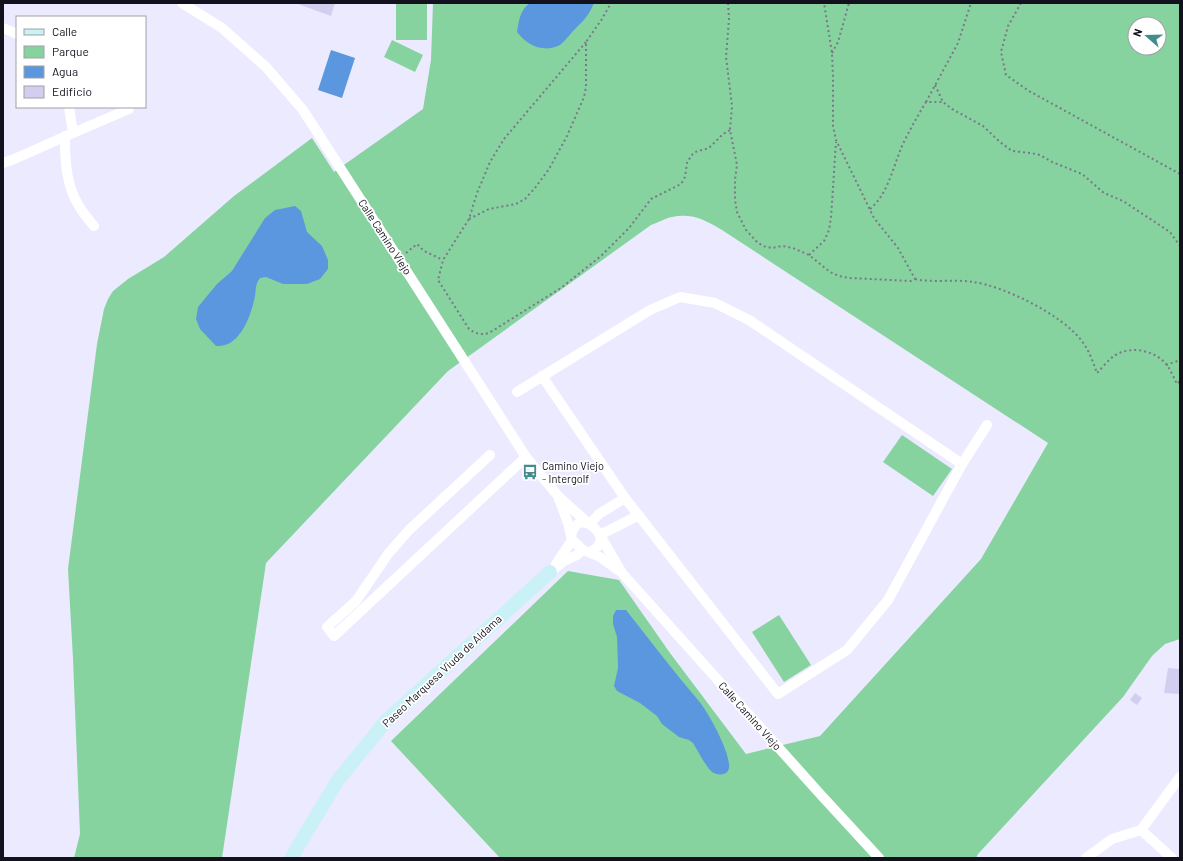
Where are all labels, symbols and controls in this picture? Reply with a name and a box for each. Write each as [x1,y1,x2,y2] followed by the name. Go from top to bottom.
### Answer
[16,16,146,108] legend
[1127,16,1167,56] north arrow
[52,24,77,38] text: Calle
[1130,27,1144,38] text: N
[52,44,89,58] text: Parque
[52,64,78,78] text: Agua
[52,84,92,98] text: Edificio
[356,197,415,277] street label: Calle Camino Viejo
[542,459,604,485] place label: Camino Viejo - Intergolf
[521,463,539,481] bus stop icon: Camino Viejo - Intergolf
[379,612,504,729] street label: Paseo Marquesa Viuda de Aldama
[716,679,784,752] street label: Calle Camino Viejo

